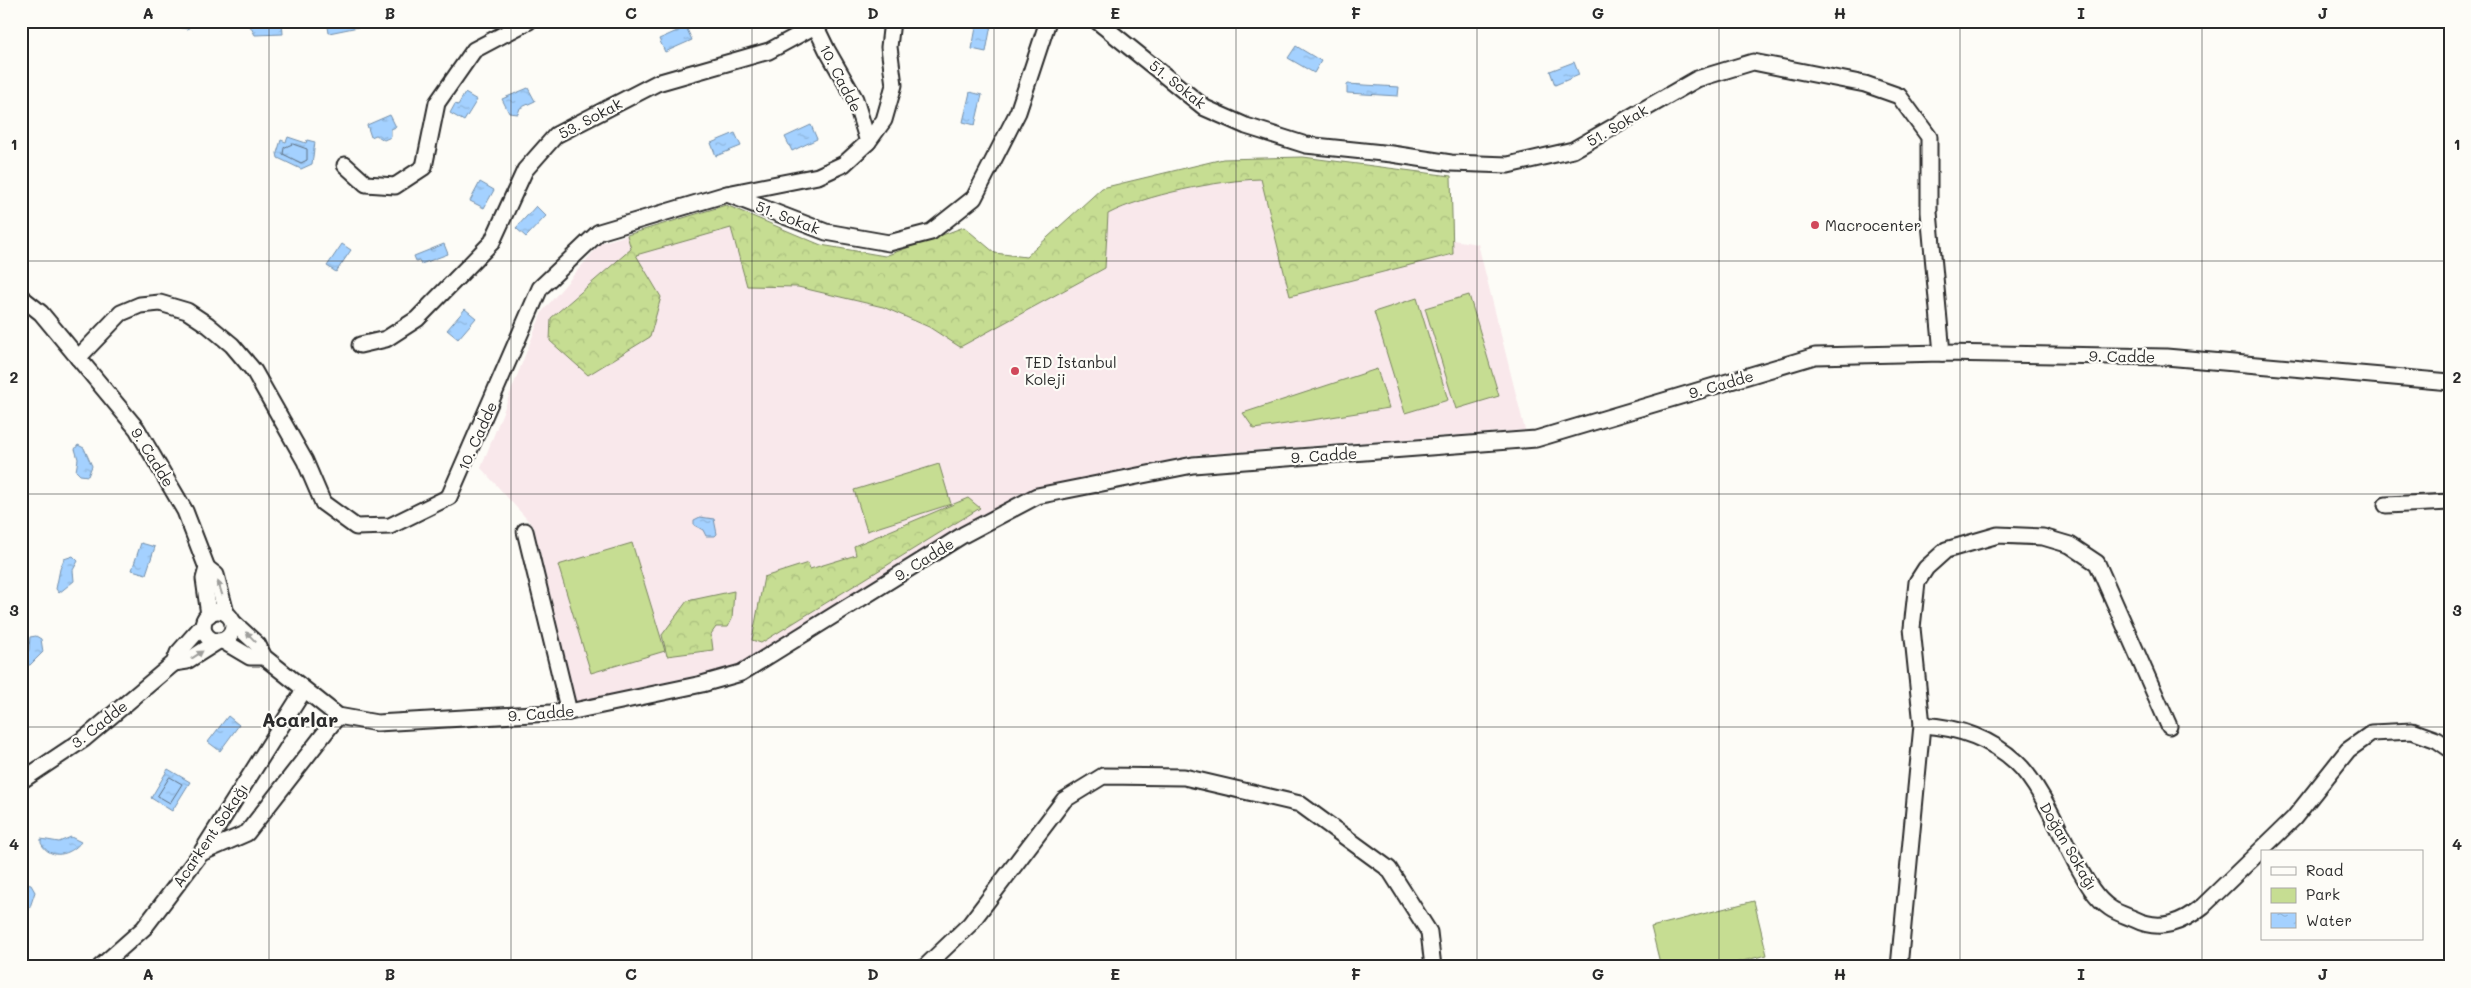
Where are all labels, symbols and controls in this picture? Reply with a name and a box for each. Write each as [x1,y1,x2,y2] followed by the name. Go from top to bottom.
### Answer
[142,2,154,23] text: A
[385,2,395,23] text: B
[625,2,637,23] text: C
[867,2,879,23] text: D
[1110,2,1120,23] text: E
[1351,2,1361,23] text: F
[1592,2,1604,23] text: G
[1834,2,1846,23] text: H
[2077,2,2085,23] text: I
[2318,2,2328,23] text: J
[815,41,867,115] street label: 10. Cadde
[1146,55,1210,113] street label: 51. Sokak
[555,93,625,143] street label: 53. Sokak
[1583,99,1651,150] street label: 51. Sokak
[10,133,18,154] text: 1
[2453,133,2461,154] text: 1
[753,196,823,238] street label: 51. Sokak
[1825,215,1921,235] place label: Macrocenter
[1809,219,1821,231] marker: Macrocenter
[2089,345,2155,367] street label: 9. Cadde
[1025,352,1117,389] place label: TED İstanbul Koleji
[1009,365,1021,377] marker: TED İstanbul Koleji
[1686,365,1756,403] street label: 9. Cadde
[10,366,19,387] text: 2
[2453,366,2462,387] text: 2
[453,398,501,474] street label: 10. Cadde
[127,424,179,490] street label: 9. Cadde
[1290,443,1358,467] street label: 9. Cadde
[891,533,957,585] street label: 9. Cadde
[216,580,224,595] one-way arrow
[9,599,19,620] text: 3
[2452,599,2462,620] text: 3
[245,632,257,644] one-way arrow
[190,650,203,660] one-way arrow
[67,696,131,752] street label: 3. Cadde
[507,700,575,726] street label: 9. Cadde
[262,706,338,732] district label: Acarlar
[168,779,252,891] street label: Acarkent Sokağı
[2036,798,2102,894] street label: Doğan Sokağı
[9,833,19,854] text: 4
[2452,833,2462,854] text: 4
[2261,850,2424,940] legend
[2306,860,2343,880] text: Road
[2306,884,2340,904] text: Park
[2306,910,2352,930] text: Water
[142,963,154,984] text: A
[385,963,395,984] text: B
[625,963,637,984] text: C
[867,963,879,984] text: D
[1110,963,1120,984] text: E
[1351,963,1361,984] text: F
[1592,963,1604,984] text: G
[1834,963,1846,984] text: H
[2077,963,2085,984] text: I
[2318,963,2328,984] text: J

